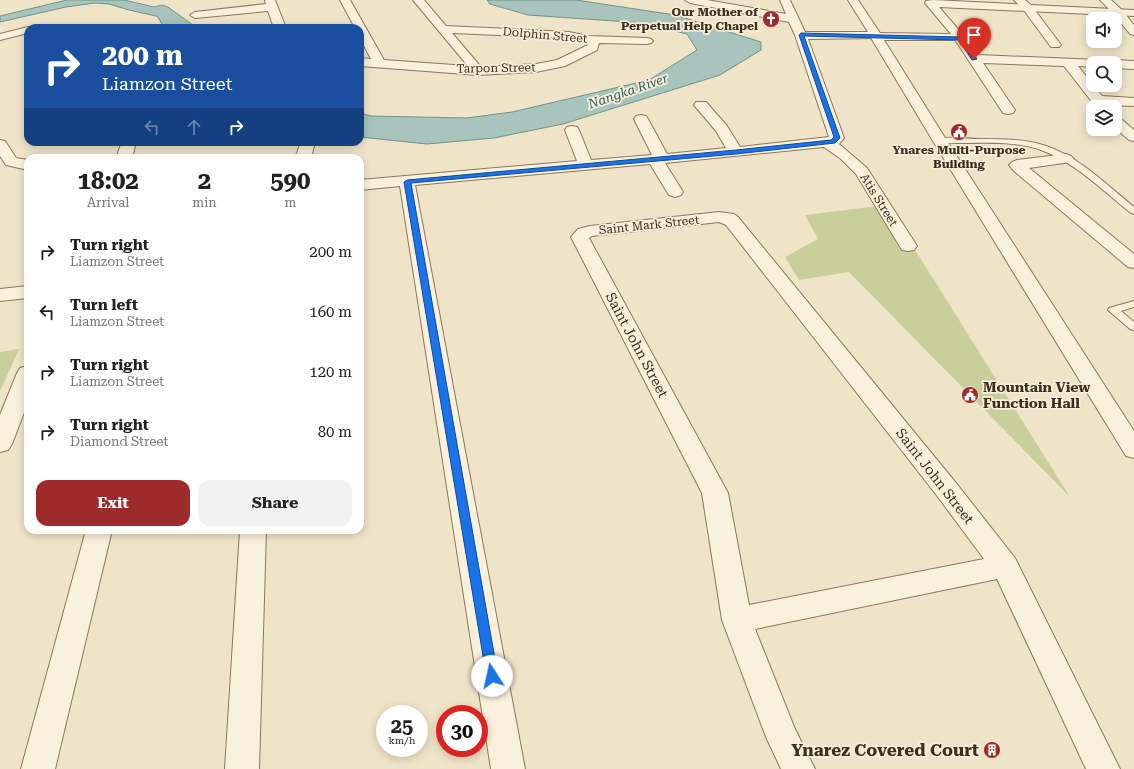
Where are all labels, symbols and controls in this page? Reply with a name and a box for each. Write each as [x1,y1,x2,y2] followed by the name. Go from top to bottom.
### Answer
[621,5,759,33] place label: Our Mother of Perpetual Help Chapel
[761,9,781,29] church icon: Our Mother of Perpetual Help Chapel
[1086,12,1122,136] map controls
[1086,12,1122,48] button: sound
[957,18,991,59] pin
[502,24,588,46] street label: Dolphin Street
[963,24,985,46] icon: arrive
[102,39,183,72] text: 200 m
[36,40,88,92] icon: right
[1086,56,1122,92] button: search
[456,60,536,76] street label: Tarpon Street
[585,70,670,112] water label: Nangka River
[102,73,232,94] text: Liamzon Street
[1086,100,1122,136] button: layers
[141,116,163,138] icon: left
[183,116,205,138] icon: ahead
[225,116,247,138] icon: right
[949,122,969,142] public building icon: Ynares Multi-Purpose Building
[892,143,1026,171] place label: Ynares Multi-Purpose Building
[78,167,139,195] text: 18:02
[198,167,211,195] text: 2
[270,167,311,195] text: 590
[857,171,901,229] street label: Atis Street
[87,195,129,210] text: Arrival
[192,195,217,210] text: min
[284,195,296,210] text: m
[598,213,700,237] street label: Saint Mark Street
[70,236,149,254] text: Turn right
[36,241,58,263] icon: right
[309,243,352,261] text: 200 m
[70,254,164,269] text: Liamzon Street
[603,290,671,400] street label: Saint John Street
[70,296,138,314] text: Turn left
[36,301,58,323] icon: left
[309,303,352,321] text: 160 m
[70,314,164,329] text: Liamzon Street
[70,356,149,374] text: Turn right
[36,361,58,383] icon: right
[309,363,352,381] text: 120 m
[70,374,164,389] text: Liamzon Street
[983,379,1090,411] place label: Mountain View Function Hall
[960,385,980,405] public building icon: Mountain View Function Hall
[70,416,149,434] text: Turn right
[36,421,58,443] icon: right
[318,423,352,441] text: 80 m
[893,425,977,527] street label: Saint John Street
[70,434,168,449] text: Diamond Street
[36,480,190,526] button: Exit
[198,480,352,526] button: Share
[471,655,513,697] position arrow
[436,705,488,757] speed limit sign: 30
[391,714,413,738] text: 25
[389,735,415,746] text: km/h
[791,740,979,760] place label: Ynarez Covered Court
[982,740,1002,760] building icon: Ynarez Covered Court

